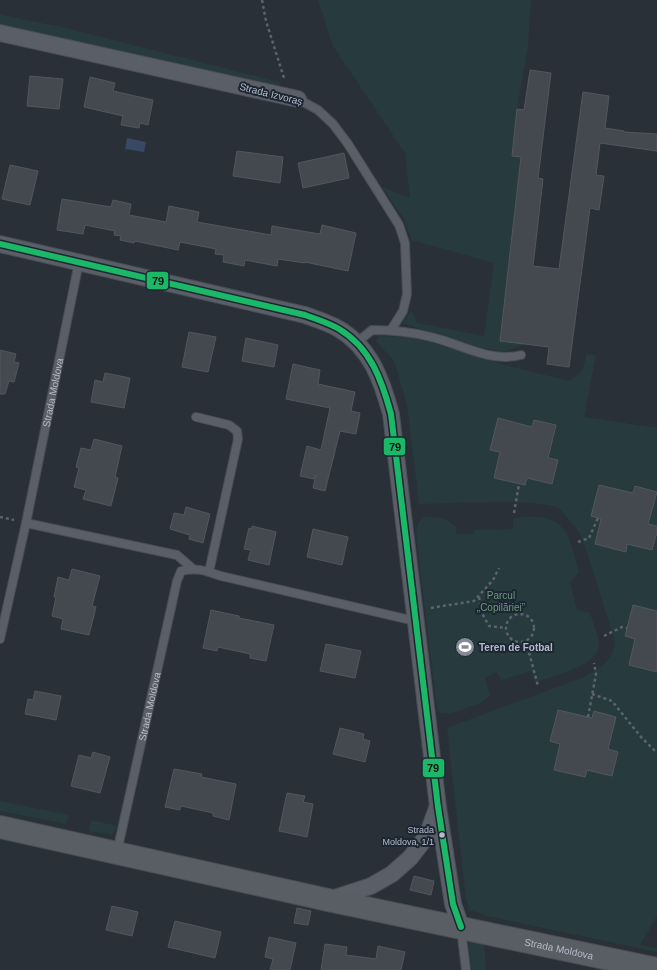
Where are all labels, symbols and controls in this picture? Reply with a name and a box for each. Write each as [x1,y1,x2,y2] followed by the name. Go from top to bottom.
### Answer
[238,81,304,107] street label: Strada Izvoraș
[146,271,169,290] line badge: 79
[152,275,164,287] text: 79
[40,357,65,428] street label: Strada Moldova
[383,437,406,456] line badge: 79
[389,441,401,453] text: 79
[477,590,525,613] park label: Parcul „Copilăriei”
[454,636,476,658] sports icon: Teren de Fotbal
[479,642,553,653] place label: Teren de Fotbal
[136,671,162,742] street label: Strada Moldova
[422,758,445,778] line badge: 79
[427,762,439,774] text: 79
[382,825,434,847] place label: Strada Moldova, 1/1
[437,830,447,840] marker: Strada Moldova, 1/1
[524,936,595,961] street label: Strada Moldova

